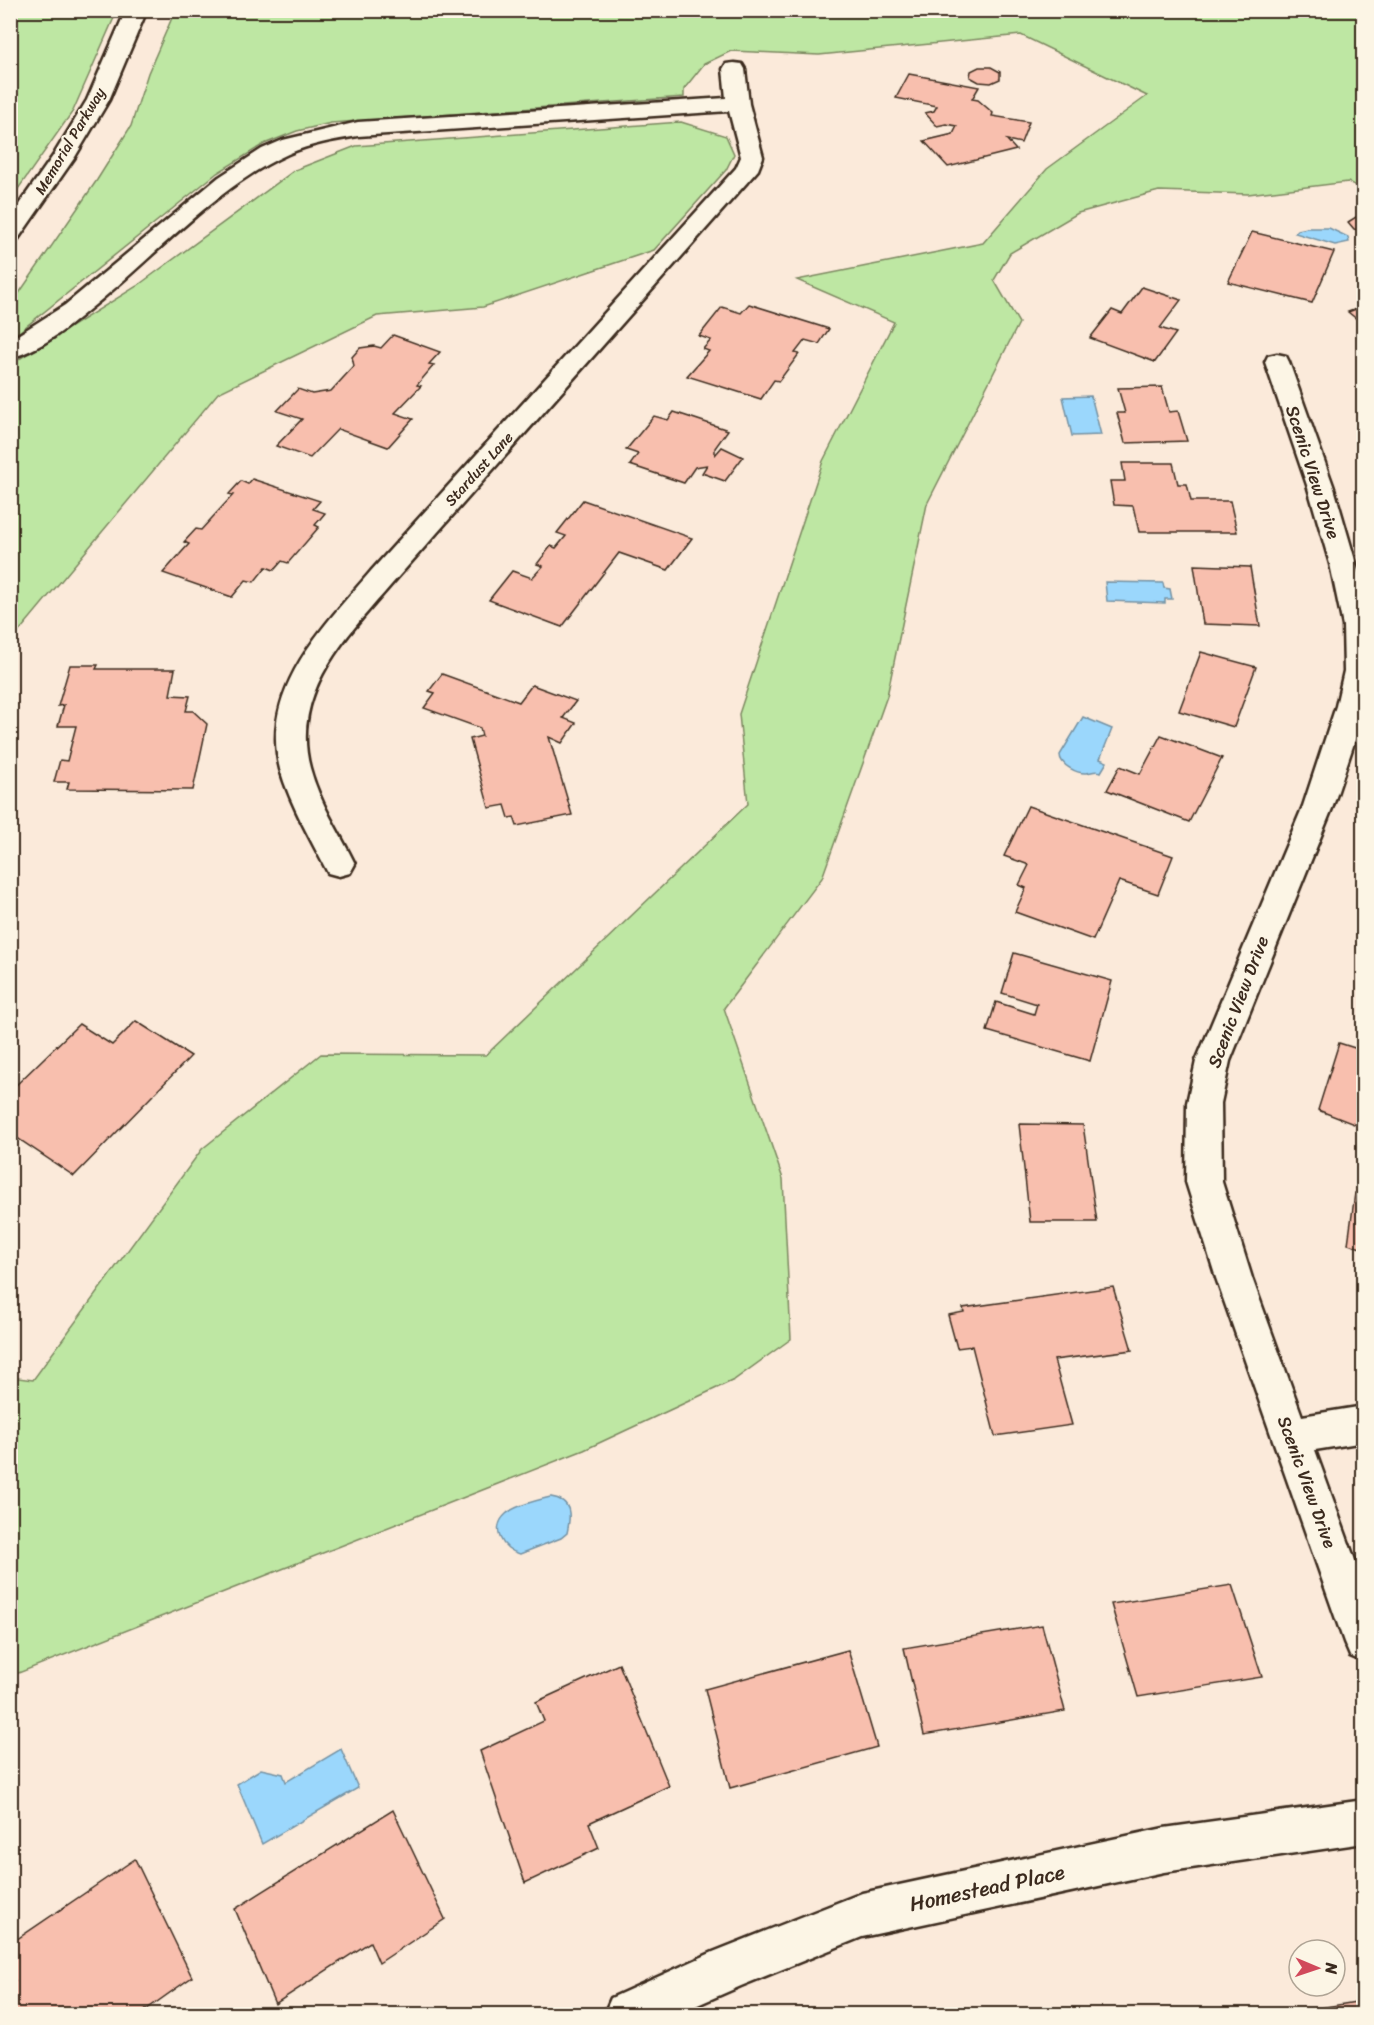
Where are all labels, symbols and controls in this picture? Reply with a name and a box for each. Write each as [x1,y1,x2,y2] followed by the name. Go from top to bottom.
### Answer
[28,82,113,200] street label: Memorial Parkway
[1276,401,1350,543] street label: Scenic View Drive
[438,425,520,512] street label: Stardust Lane
[1198,931,1278,1073] street label: Scenic View Drive
[1268,1411,1346,1553] street label: Scenic View Drive
[906,1853,1068,1923] street label: Homestead Place
[1287,1938,1347,1998] north arrow
[1317,1961,1346,1975] text: N

